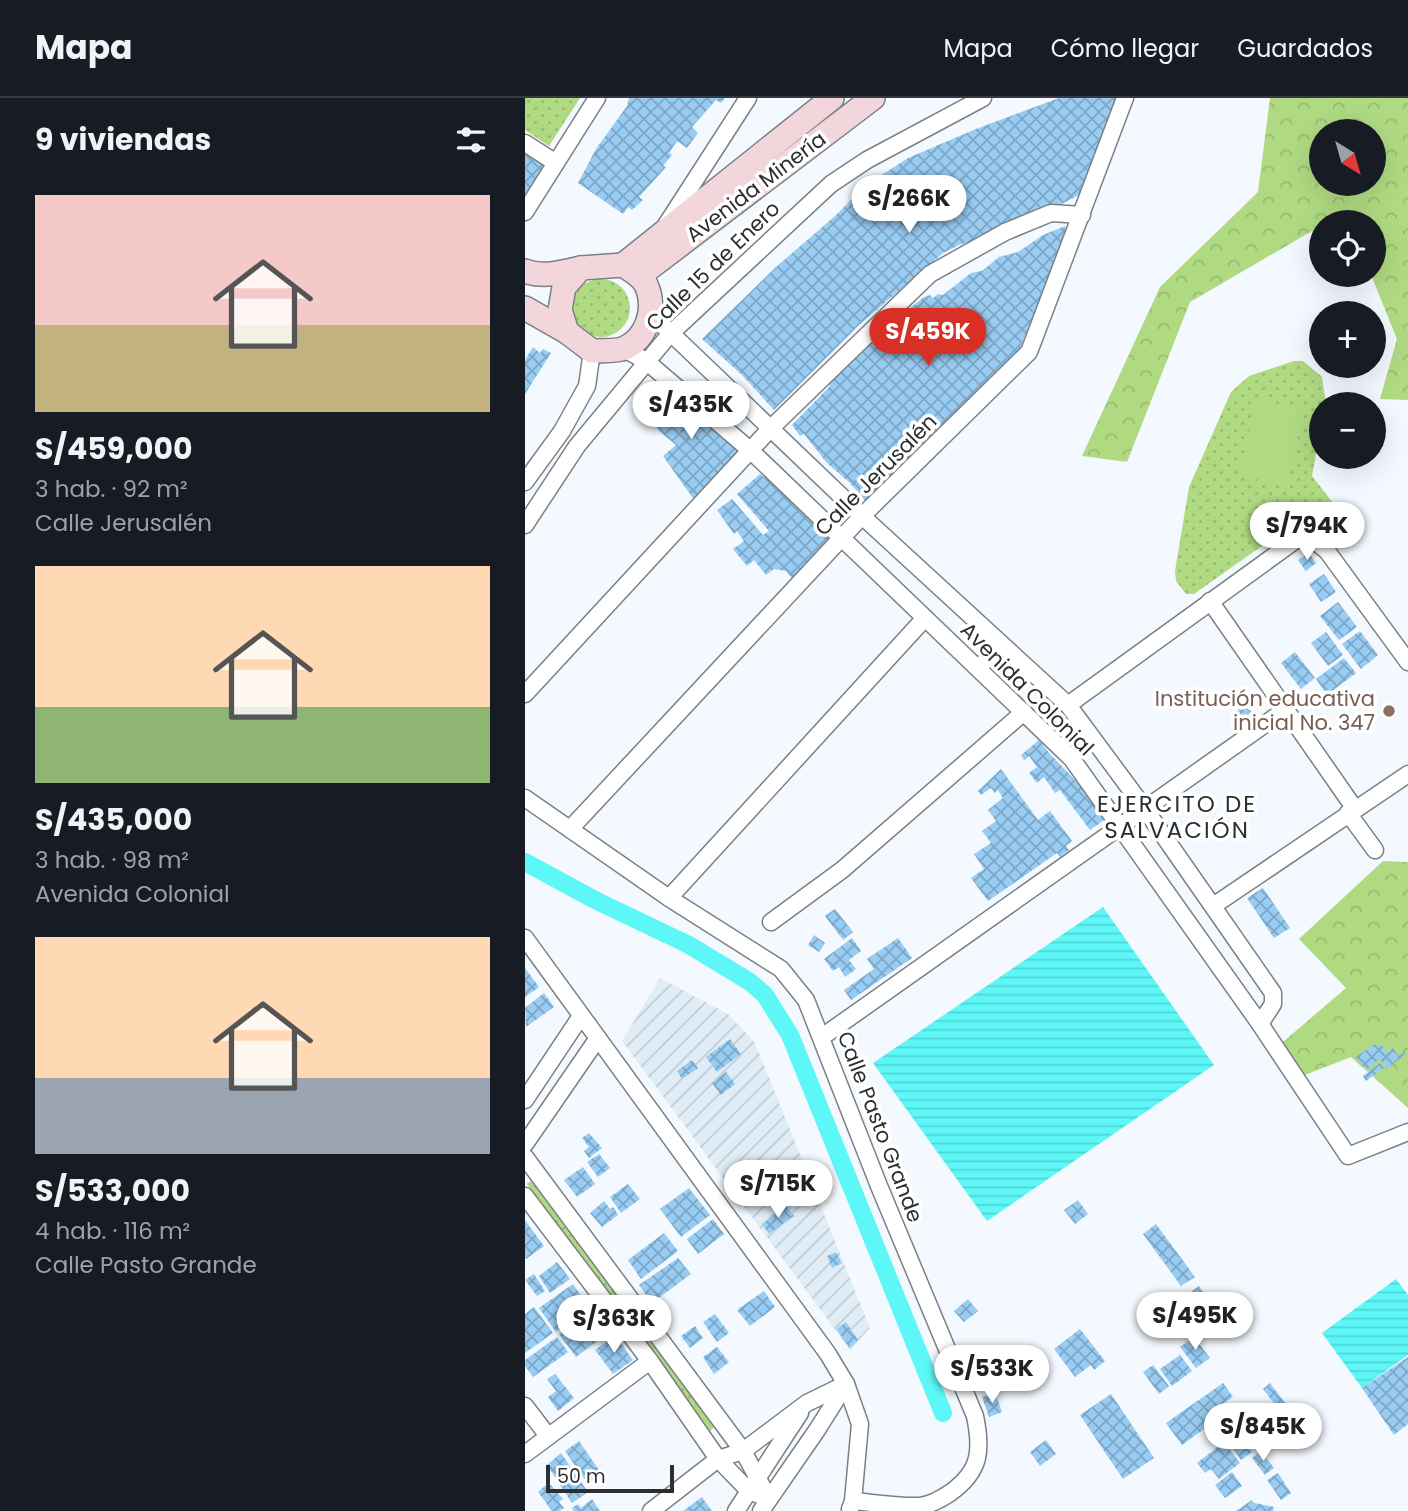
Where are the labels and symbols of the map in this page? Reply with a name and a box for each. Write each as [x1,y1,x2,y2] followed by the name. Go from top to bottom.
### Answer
[1309,119,1386,196] north arrow
[680,124,832,249] street label: Avenida Minería
[852,176,966,235] pin: S/266K
[639,194,786,337] street label: Calle 15 de Enero
[871,308,985,368] pin: S/459K
[634,382,748,441] pin: S/435K
[808,407,943,542] street label: Calle Jerusalén
[1250,503,1364,562] pin: S/794K
[954,616,1100,762] street label: Avenida Colonial
[1155,684,1375,737] place label: Institución educativa inicial No. 347
[1381,703,1397,719] marker: Institución educativa inicial No. 347
[1097,788,1257,846] district label: EJERCITO DE SALVACIÓN
[831,1027,930,1226] street label: Calle Pasto Grande
[721,1160,835,1220] pin: S/715K
[1138,1292,1252,1352] pin: S/495K
[557,1296,671,1355] pin: S/363K
[935,1346,1049,1405] pin: S/533K
[1206,1404,1320,1463] pin: S/845K
[546,1462,674,1494] scale bar

